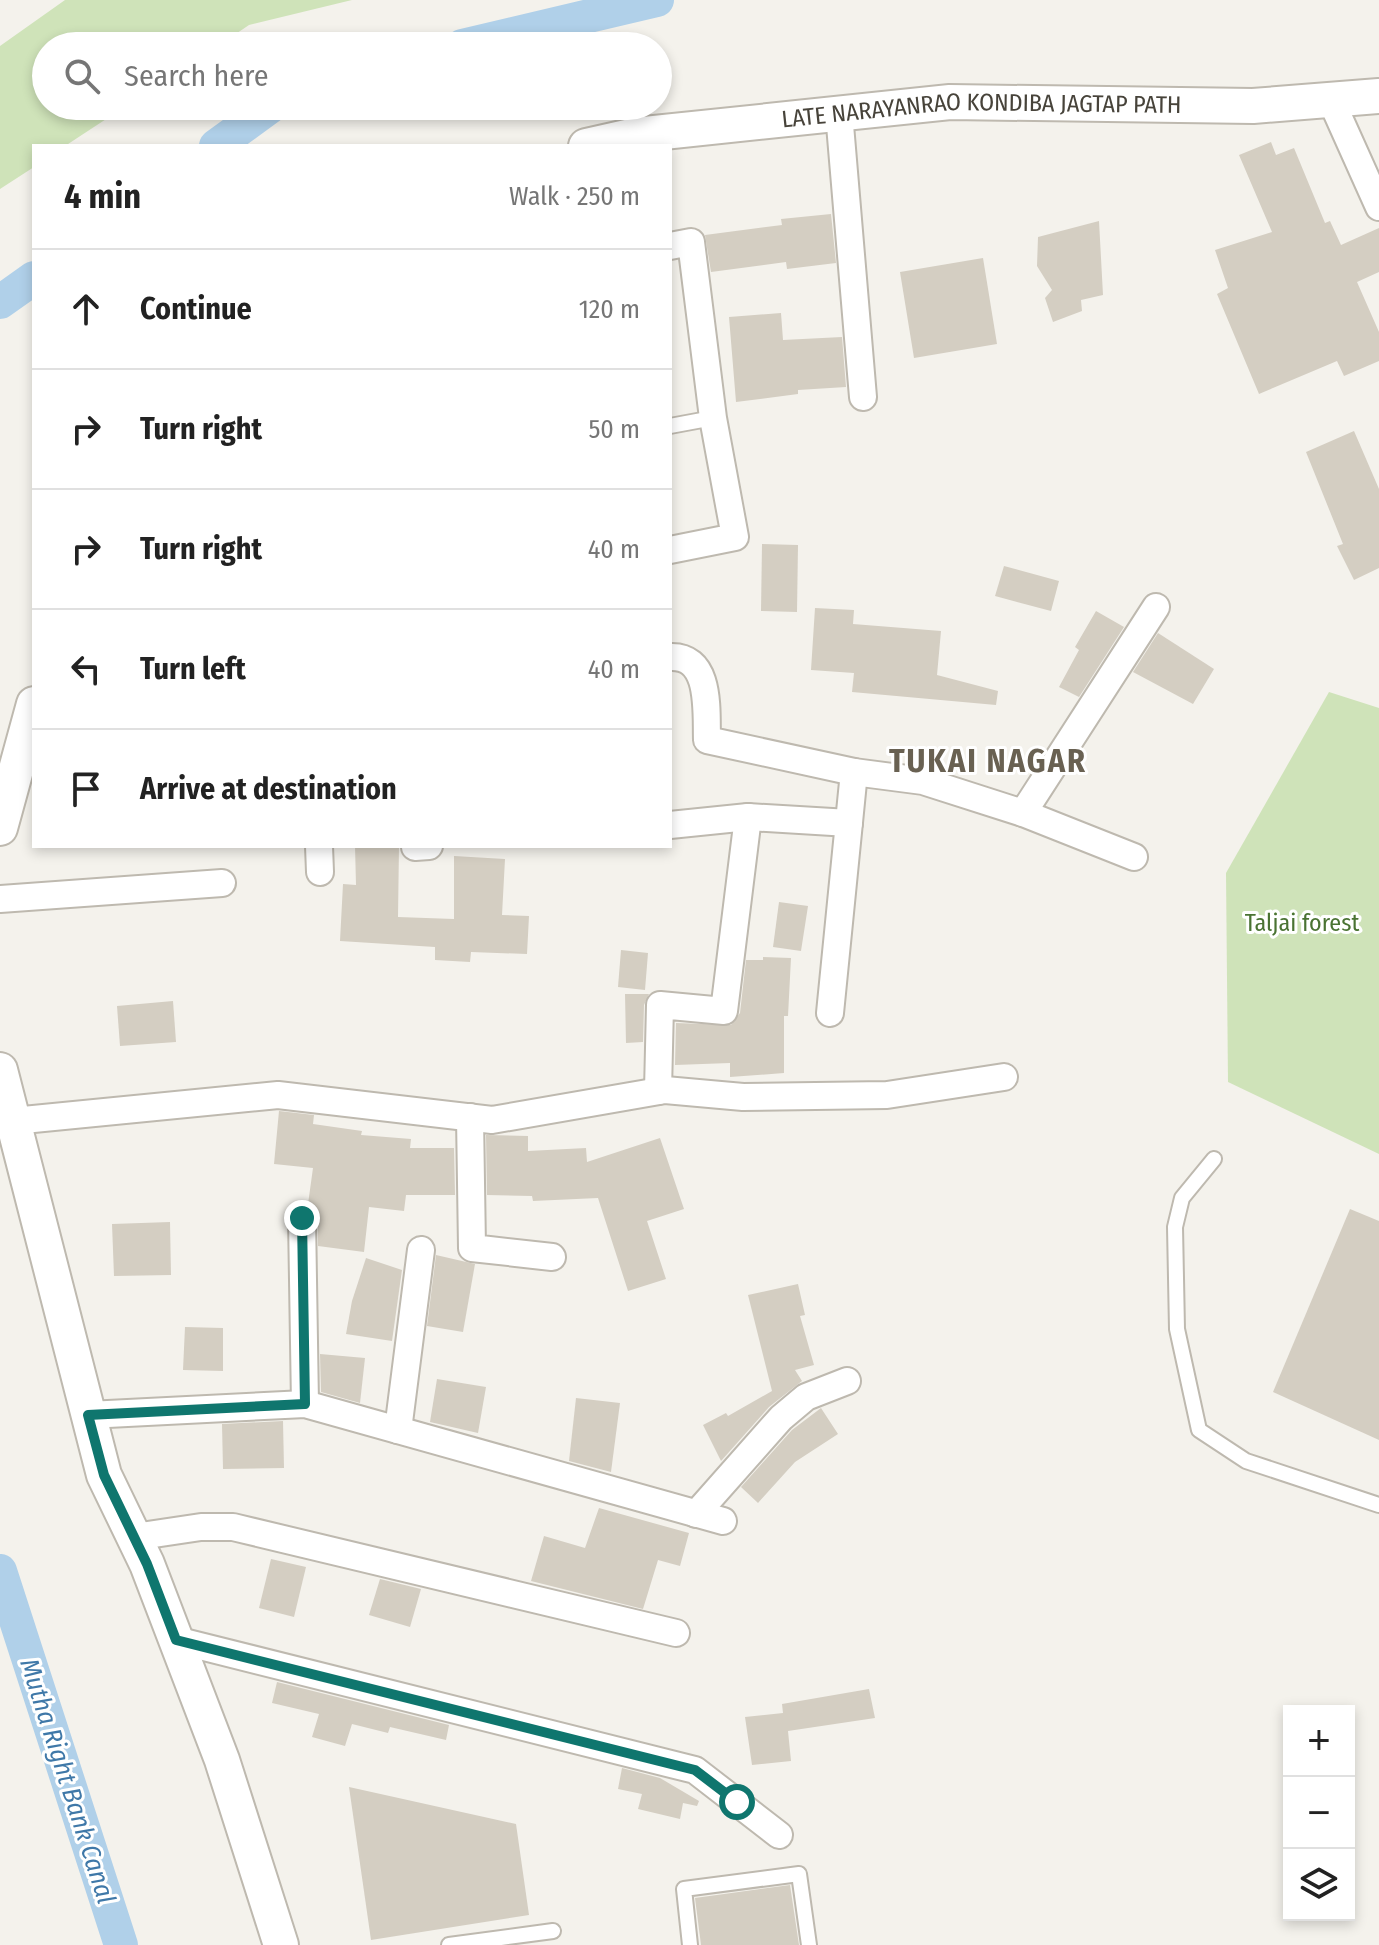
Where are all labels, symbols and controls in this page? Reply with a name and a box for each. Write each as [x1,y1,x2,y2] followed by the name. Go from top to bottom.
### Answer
[32,32,672,120] search box
[60,54,104,98] icon: search
[124,58,269,94] text: Search here
[780,88,1182,134] street label: LATE NARAYANRAO KONDIBA JAGTAP PATH
[64,176,141,217] text: 4 min
[509,181,640,212] text: Walk · 250 m
[64,287,108,331] icon: ahead
[140,291,252,327] text: Continue
[579,294,640,325] text: 120 m
[64,407,108,451] icon: right
[140,411,262,447] text: Turn right
[588,414,640,445] text: 50 m
[64,527,108,571] icon: right
[140,531,262,567] text: Turn right
[588,534,640,565] text: 40 m
[64,647,108,691] icon: left
[140,651,246,687] text: Turn left
[588,654,640,685] text: 40 m
[889,742,1087,780] district label: TUKAI NAGAR
[64,767,108,811] icon: arrive
[140,771,397,807] text: Arrive at destination
[1245,909,1359,937] park label: Taljai forest
[284,1200,320,1236] route end
[13,1655,122,1908] water label: Mutha Right Bank Canal
[1283,1705,1355,1921] map controls
[1283,1705,1355,1777] button: +
[1283,1777,1355,1849] button: −
[719,1784,755,1820] route start
[1283,1849,1355,1921] button: layers

